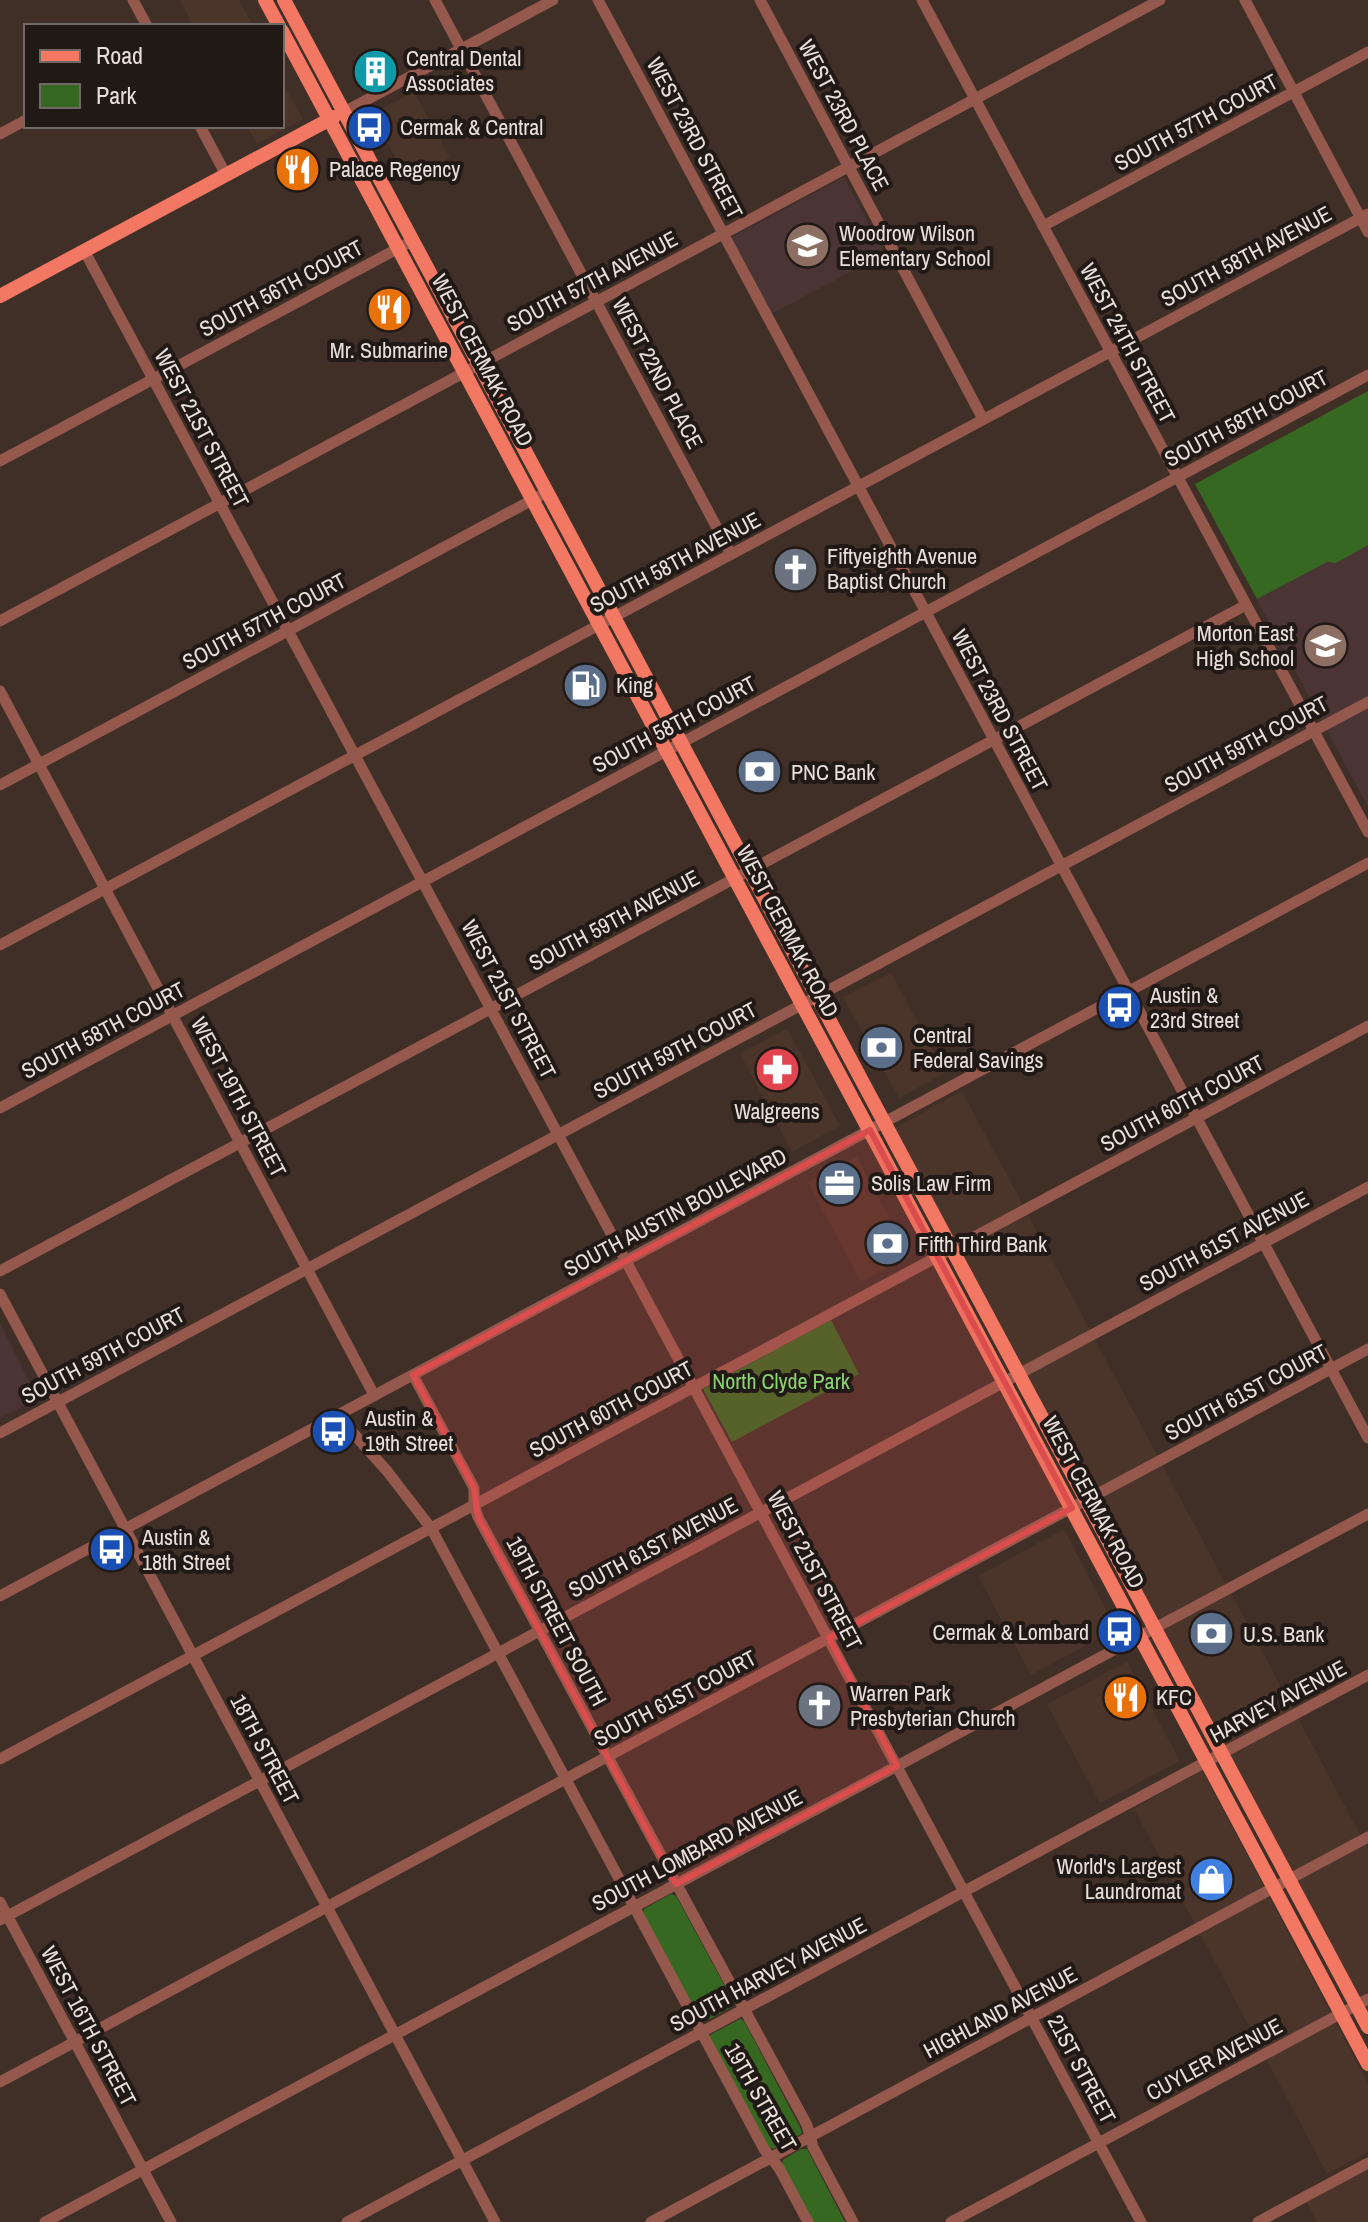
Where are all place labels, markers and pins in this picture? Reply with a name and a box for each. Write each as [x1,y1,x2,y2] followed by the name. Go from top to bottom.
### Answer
[405,43,521,98] place label: Central Dental Associates
[351,47,399,95] building icon: Central Dental Associates
[345,103,393,151] bus stop icon: Cermak & Central
[400,112,543,142] place label: Cermak & Central
[274,145,322,193] restaurant icon: Palace Regency
[329,154,460,184] place label: Palace Regency
[839,218,990,273] place label: Woodrow Wilson Elementary School
[784,222,832,270] school or university icon: Woodrow Wilson Elementary School
[365,285,413,333] restaurant icon: Mr. Submarine
[330,335,448,365] place label: Mr. Submarine
[827,541,977,596] place label: Fiftyeighth Avenue Baptist Church
[772,545,820,593] church icon: Fiftyeighth Avenue Baptist Church
[1196,618,1294,673] place label: Morton East High School
[1301,622,1349,670] school or university icon: Morton East High School
[561,661,609,709] fuel station icon: King
[616,670,653,700] place label: King
[736,748,784,796] bank icon: PNC Bank
[791,757,876,787] place label: PNC Bank
[1149,980,1239,1035] place label: Austin & 23rd Street
[1095,984,1143,1032] bus stop icon: Austin & 23rd Street
[913,1020,1043,1075] place label: Central Federal Savings
[858,1024,906,1072] bank icon: Central Federal Savings
[753,1046,801,1094] pharmacy icon: Walgreens
[734,1096,820,1126] place label: Walgreens
[816,1159,864,1207] office icon: Solis Law Firm
[871,1168,991,1198] place label: Solis Law Firm
[863,1220,911,1268] bank icon: Fifth Third Bank
[918,1229,1048,1259] place label: Fifth Third Bank
[364,1403,453,1458] place label: Austin & 19th Street
[310,1407,358,1455] bus stop icon: Austin & 19th Street
[141,1522,230,1577] place label: Austin & 18th Street
[87,1526,135,1574] bus stop icon: Austin & 18th Street
[1096,1608,1144,1656] bus stop icon: Cermak & Lombard
[1188,1610,1236,1658] bank icon: U.S. Bank
[933,1617,1089,1647] place label: Cermak & Lombard
[1243,1619,1325,1649] place label: U.S. Bank
[1101,1673,1149,1721] restaurant icon: KFC
[850,1678,1015,1733] place label: Warren Park Presbyterian Church
[795,1682,843,1730] church icon: Warren Park Presbyterian Church
[1156,1682,1192,1712] place label: KFC
[1057,1851,1181,1906] place label: World's Largest Laundromat
[1188,1855,1236,1903] shop icon: World's Largest Laundromat

